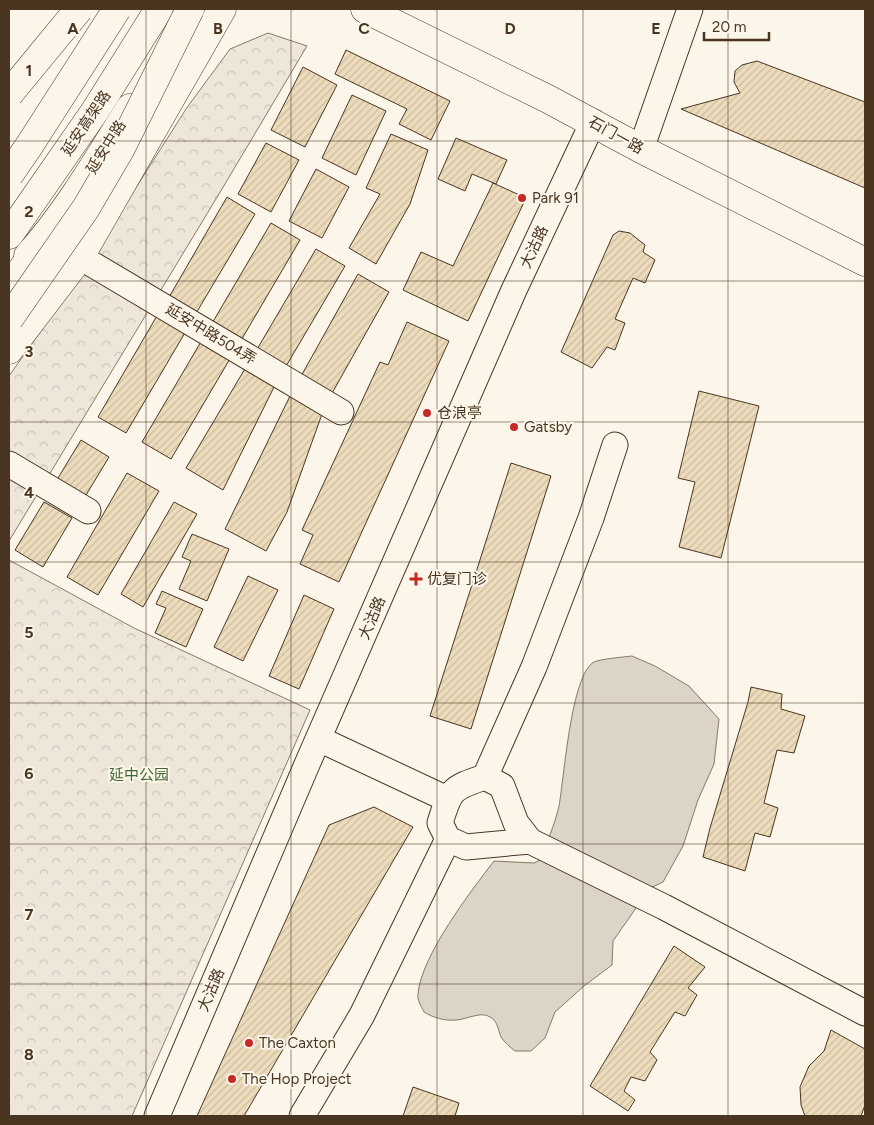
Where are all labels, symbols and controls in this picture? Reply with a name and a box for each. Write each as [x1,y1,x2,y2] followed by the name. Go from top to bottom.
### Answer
[704,10,769,42] scale bar
[712,18,746,36] text: 20 m
[67,19,79,38] text: A
[213,19,223,38] text: B
[358,19,370,38] text: C
[504,19,516,38] text: D
[651,19,661,38] text: E
[26,61,32,80] text: 1
[58,87,114,159] street label: 延安高架路
[585,113,647,157] street label: 石门一路
[82,117,130,177] street label: 延安中路
[532,189,579,207] place label: Park 91
[516,192,528,204] marker: Park 91
[24,202,34,221] text: 2
[516,223,552,271] street label: 大沽路
[162,300,260,368] street label: 延安中路504弄
[25,342,34,361] text: 3
[437,404,482,422] place label: 仓浪亭
[421,407,433,419] marker: 仓浪亭
[524,418,572,436] place label: Gatsby
[508,421,520,433] marker: Gatsby
[24,483,34,502] text: 4
[427,570,487,588] place label: 优复门诊
[409,572,423,586] marker: 优复门诊
[355,594,389,642] street label: 大沽路
[24,623,34,642] text: 5
[24,764,34,783] text: 6
[109,766,169,784] park label: 延中公园
[25,905,34,924] text: 7
[194,966,228,1014] street label: 大沽路
[259,1034,336,1052] place label: The Caxton
[243,1037,255,1049] marker: The Caxton
[24,1045,34,1064] text: 8
[242,1070,352,1088] place label: The Hop Project
[226,1073,238,1085] marker: The Hop Project

